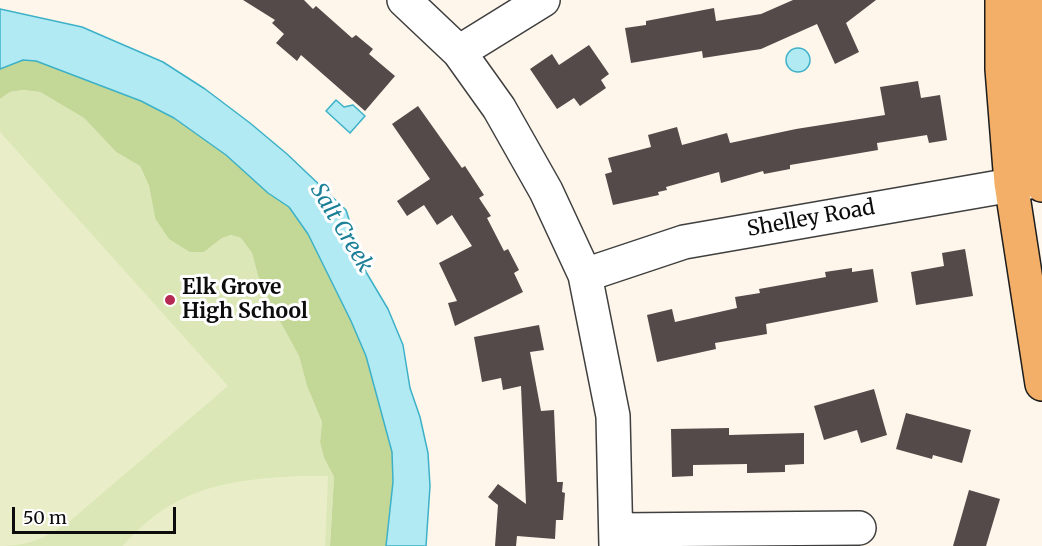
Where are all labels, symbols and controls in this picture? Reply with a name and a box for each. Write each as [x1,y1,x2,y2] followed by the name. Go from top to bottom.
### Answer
[304,179,378,277] water label: Salt Creek
[745,195,877,243] street label: Shelley Road
[182,275,308,325] place label: Elk Grove High School
[163,293,177,307] marker: Elk Grove High School
[15,495,178,533] scale bar
[23,506,67,529] text: 50 m

